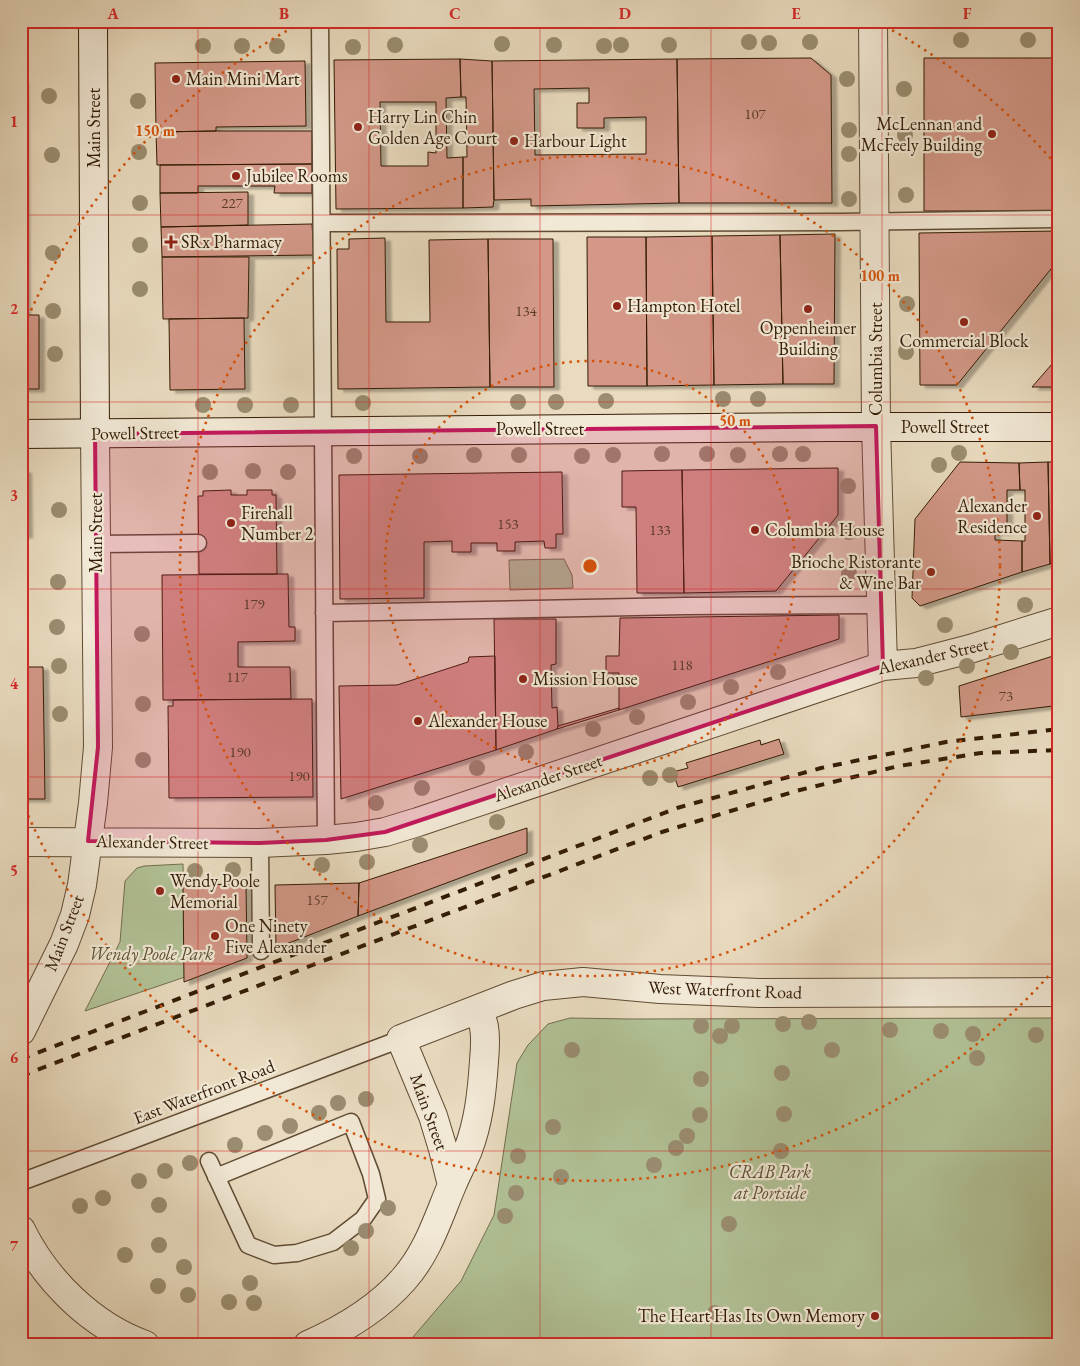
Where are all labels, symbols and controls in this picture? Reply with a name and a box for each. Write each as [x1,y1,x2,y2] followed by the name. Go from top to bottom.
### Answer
[106,3,119,24] text: A
[279,3,289,24] text: B
[449,3,461,24] text: C
[619,3,631,24] text: D
[791,3,801,24] text: E
[963,3,972,24] text: F
[186,67,300,90] place label: Main Mini Mart
[170,73,182,85] marker: Main Mini Mart
[82,88,105,168] street label: Main Street
[744,104,767,123] house number: 107
[368,105,497,149] place label: Harry Lin Chin Golden Age Court
[10,111,18,132] text: 1
[861,112,983,156] place label: McLennan and McFeely Building
[135,121,175,140] text: 150 m
[352,121,364,133] marker: Harry Lin Chin Golden Age Court
[986,128,998,140] marker: McLennan and McFeely Building
[524,129,627,152] place label: Harbour Light
[508,135,520,147] marker: Harbour Light
[244,164,348,187] place label: Jubilee Rooms
[230,170,242,182] marker: Jubilee Rooms
[221,193,244,212] house number: 227
[181,230,282,253] place label: SRx Pharmacy
[165,236,177,248] marker: SRx Pharmacy
[860,266,900,285] text: 100 m
[627,294,740,317] place label: Hampton Hotel
[10,298,19,319] text: 2
[611,300,623,312] marker: Hampton Hotel
[515,301,538,320] house number: 134
[864,302,887,416] street label: Columbia Street
[802,303,814,315] marker: Oppenheimer Building
[760,316,856,360] place label: Oppenheimer Building
[958,316,970,328] marker: Commercial Block
[899,329,1029,352] place label: Commercial Block
[719,411,751,430] text: 50 m
[901,415,990,438] street label: Powell Street
[496,417,585,440] street label: Powell Street
[91,420,180,445] street label: Powell Street
[10,485,18,506] text: 3
[84,493,107,573] street label: Main Street
[956,494,1027,538] place label: Alexander Residence
[241,501,314,545] place label: Firehall Number 2
[1031,510,1043,522] marker: Alexander Residence
[497,514,519,533] house number: 153
[225,517,237,529] marker: Firehall Number 2
[765,518,885,541] place label: Columbia House
[649,520,671,539] house number: 133
[749,524,761,536] marker: Columbia House
[791,550,921,594] place label: Brioche Ristorante & Wine Bar
[581,557,599,575] centre of rings
[925,566,937,578] marker: Brioche Ristorante & Wine Bar
[243,594,265,613] house number: 179
[874,632,991,680] street label: Alexander Street
[671,655,693,674] house number: 118
[226,667,249,686] house number: 117
[533,667,638,690] place label: Mission House
[10,673,19,694] text: 4
[517,673,529,685] marker: Mission House
[999,686,1013,705] house number: 73
[427,709,547,732] place label: Alexander House
[412,715,424,727] marker: Alexander House
[229,742,251,761] house number: 190
[490,748,605,807] street label: Alexander Street
[288,766,310,785] house number: 190
[94,829,209,854] street label: Alexander Street
[10,860,18,881] text: 5
[170,869,260,913] place label: Wendy Poole Memorial
[154,885,166,897] marker: Wendy Poole Memorial
[306,890,329,909] house number: 157
[38,891,89,974] street label: Main Street
[225,914,327,958] place label: One Ninety Five Alexander
[209,930,221,942] marker: One Ninety Five Alexander
[89,942,213,966] park label: Wendy Poole Park
[647,975,803,1004] street label: West Waterfront Road
[10,1047,19,1068] text: 6
[130,1054,279,1129] street label: East Waterfront Road
[405,1070,454,1154] street label: Main Street
[729,1160,811,1204] park label: CRAB Park at Portside
[10,1235,19,1256] text: 7
[638,1304,865,1327] place label: The Heart Has Its Own Memory
[869,1310,881,1322] marker: The Heart Has Its Own Memory

